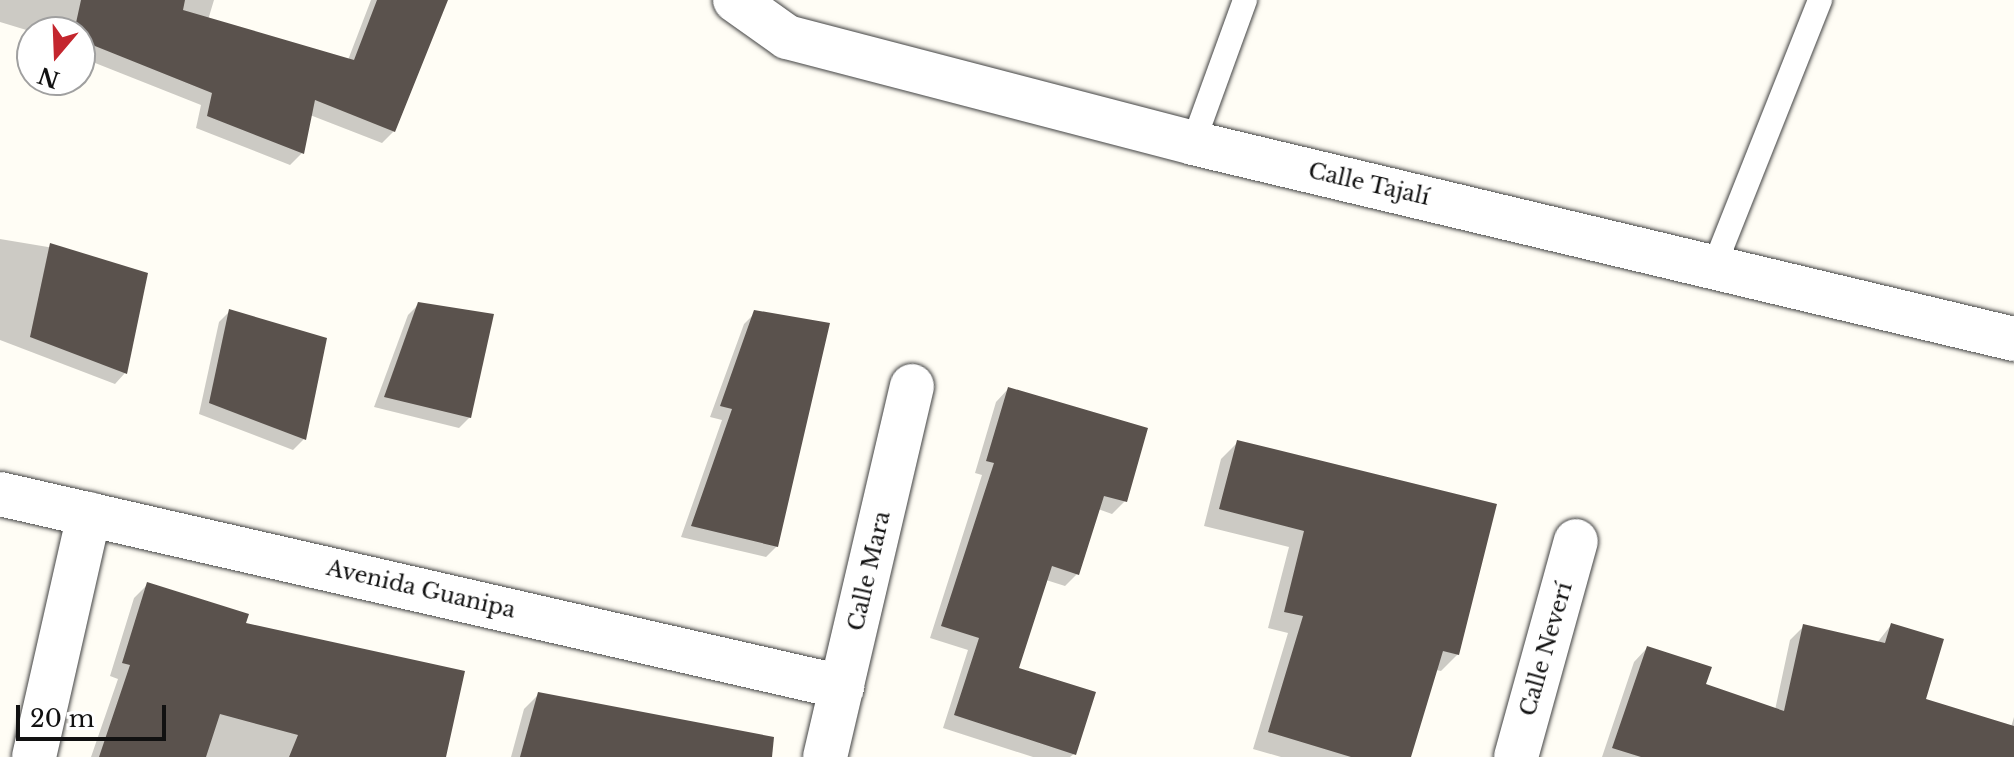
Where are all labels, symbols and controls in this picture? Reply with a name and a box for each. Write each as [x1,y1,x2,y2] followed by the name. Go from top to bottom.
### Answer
[16,16,96,96] north arrow
[34,61,63,93] text: N
[1306,157,1432,211] street label: Calle Tajalí
[842,509,896,633] street label: Calle Mara
[324,554,518,624] street label: Avenida Guanipa
[1514,579,1578,719] street label: Calle Neverí
[20,689,170,739] scale bar
[30,704,95,733] text: 20 m

